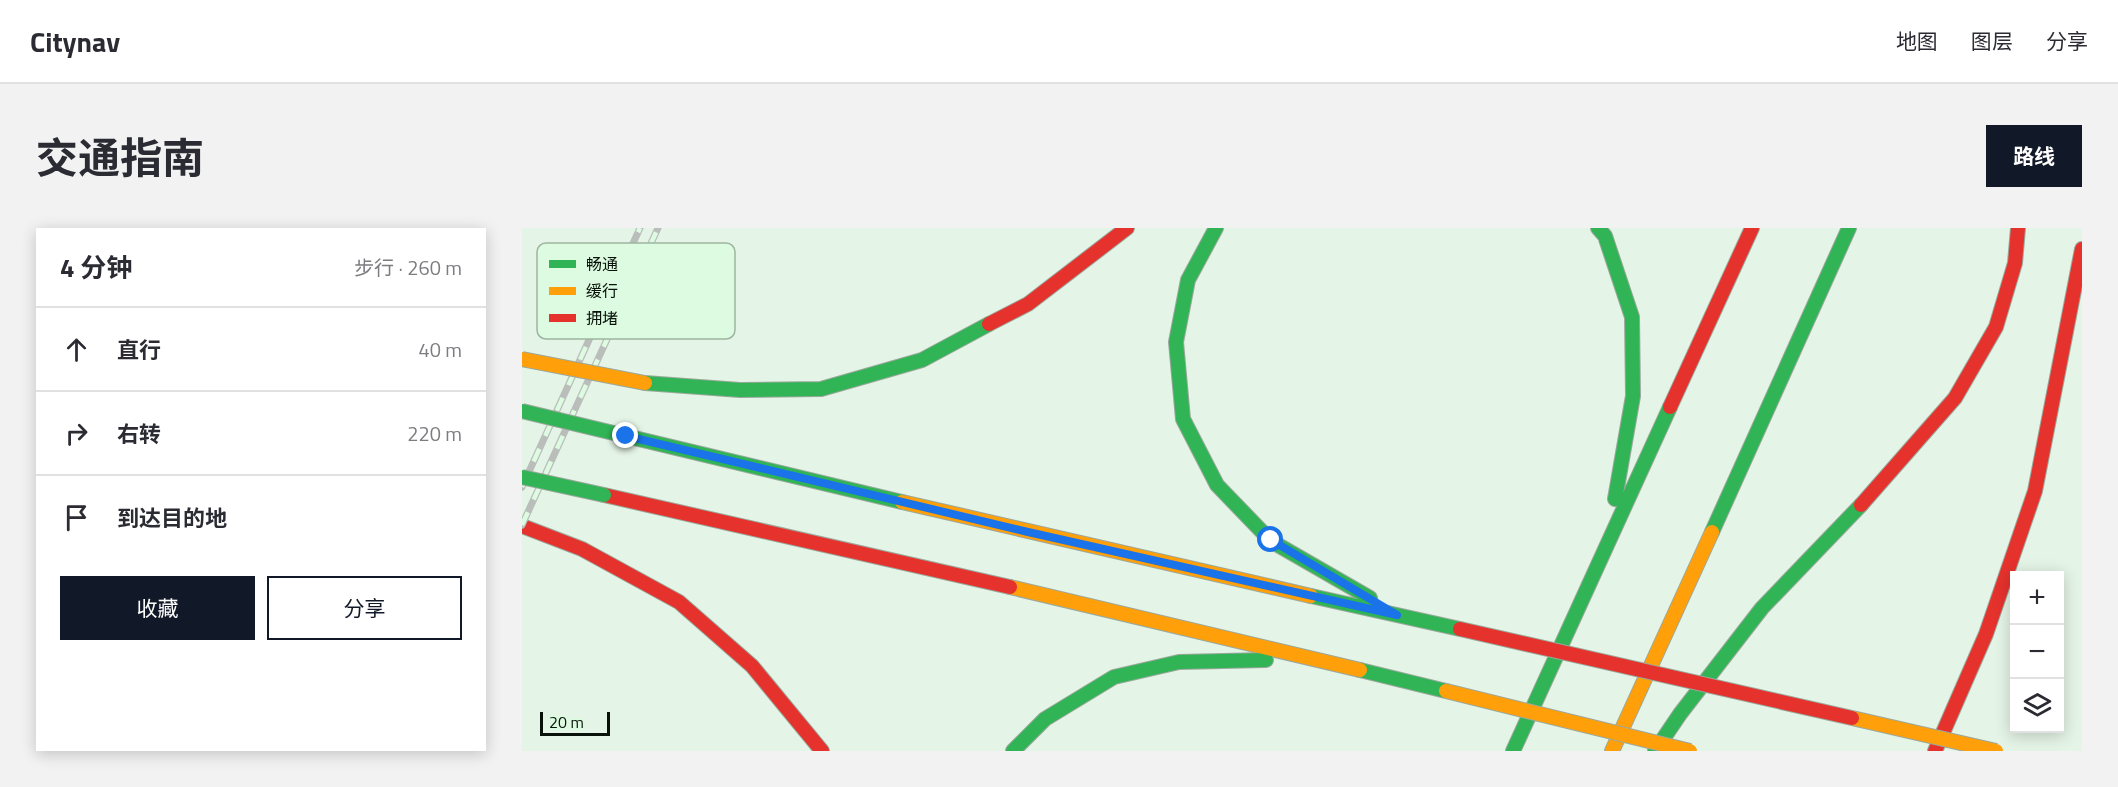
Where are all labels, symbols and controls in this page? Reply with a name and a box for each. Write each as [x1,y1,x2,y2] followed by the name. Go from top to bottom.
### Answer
[30,20,120,63] text: Citynav
[1896,25,1938,57] text: 地图
[1971,25,2013,57] text: 图层
[2046,25,2088,57] text: 分享
[36,125,204,189] text: 交通指南
[1986,125,2082,187] button: 路线
[537,243,735,339] legend
[60,248,132,287] text: 4 分钟
[354,252,462,283] text: 步行 · 260 m
[586,252,618,276] text: 畅通
[586,279,618,303] text: 缓行
[586,306,618,330] text: 拥堵
[60,333,93,366] icon: ahead
[117,333,161,367] text: 直行
[418,334,462,365] text: 40 m
[60,417,93,450] icon: right
[117,417,161,451] text: 右转
[407,418,462,449] text: 220 m
[612,422,638,448] route end
[60,501,93,534] icon: arrive
[117,501,227,535] text: 到达目的地
[1257,526,1283,552] route start
[2010,571,2064,733] map controls
[2010,571,2064,625] button: +
[60,576,255,640] button: 收藏
[267,576,462,640] button: 分享
[2010,625,2064,679] button: −
[2010,679,2064,733] button: layers
[540,709,610,736] scale bar
[549,710,584,734] text: 20 m

